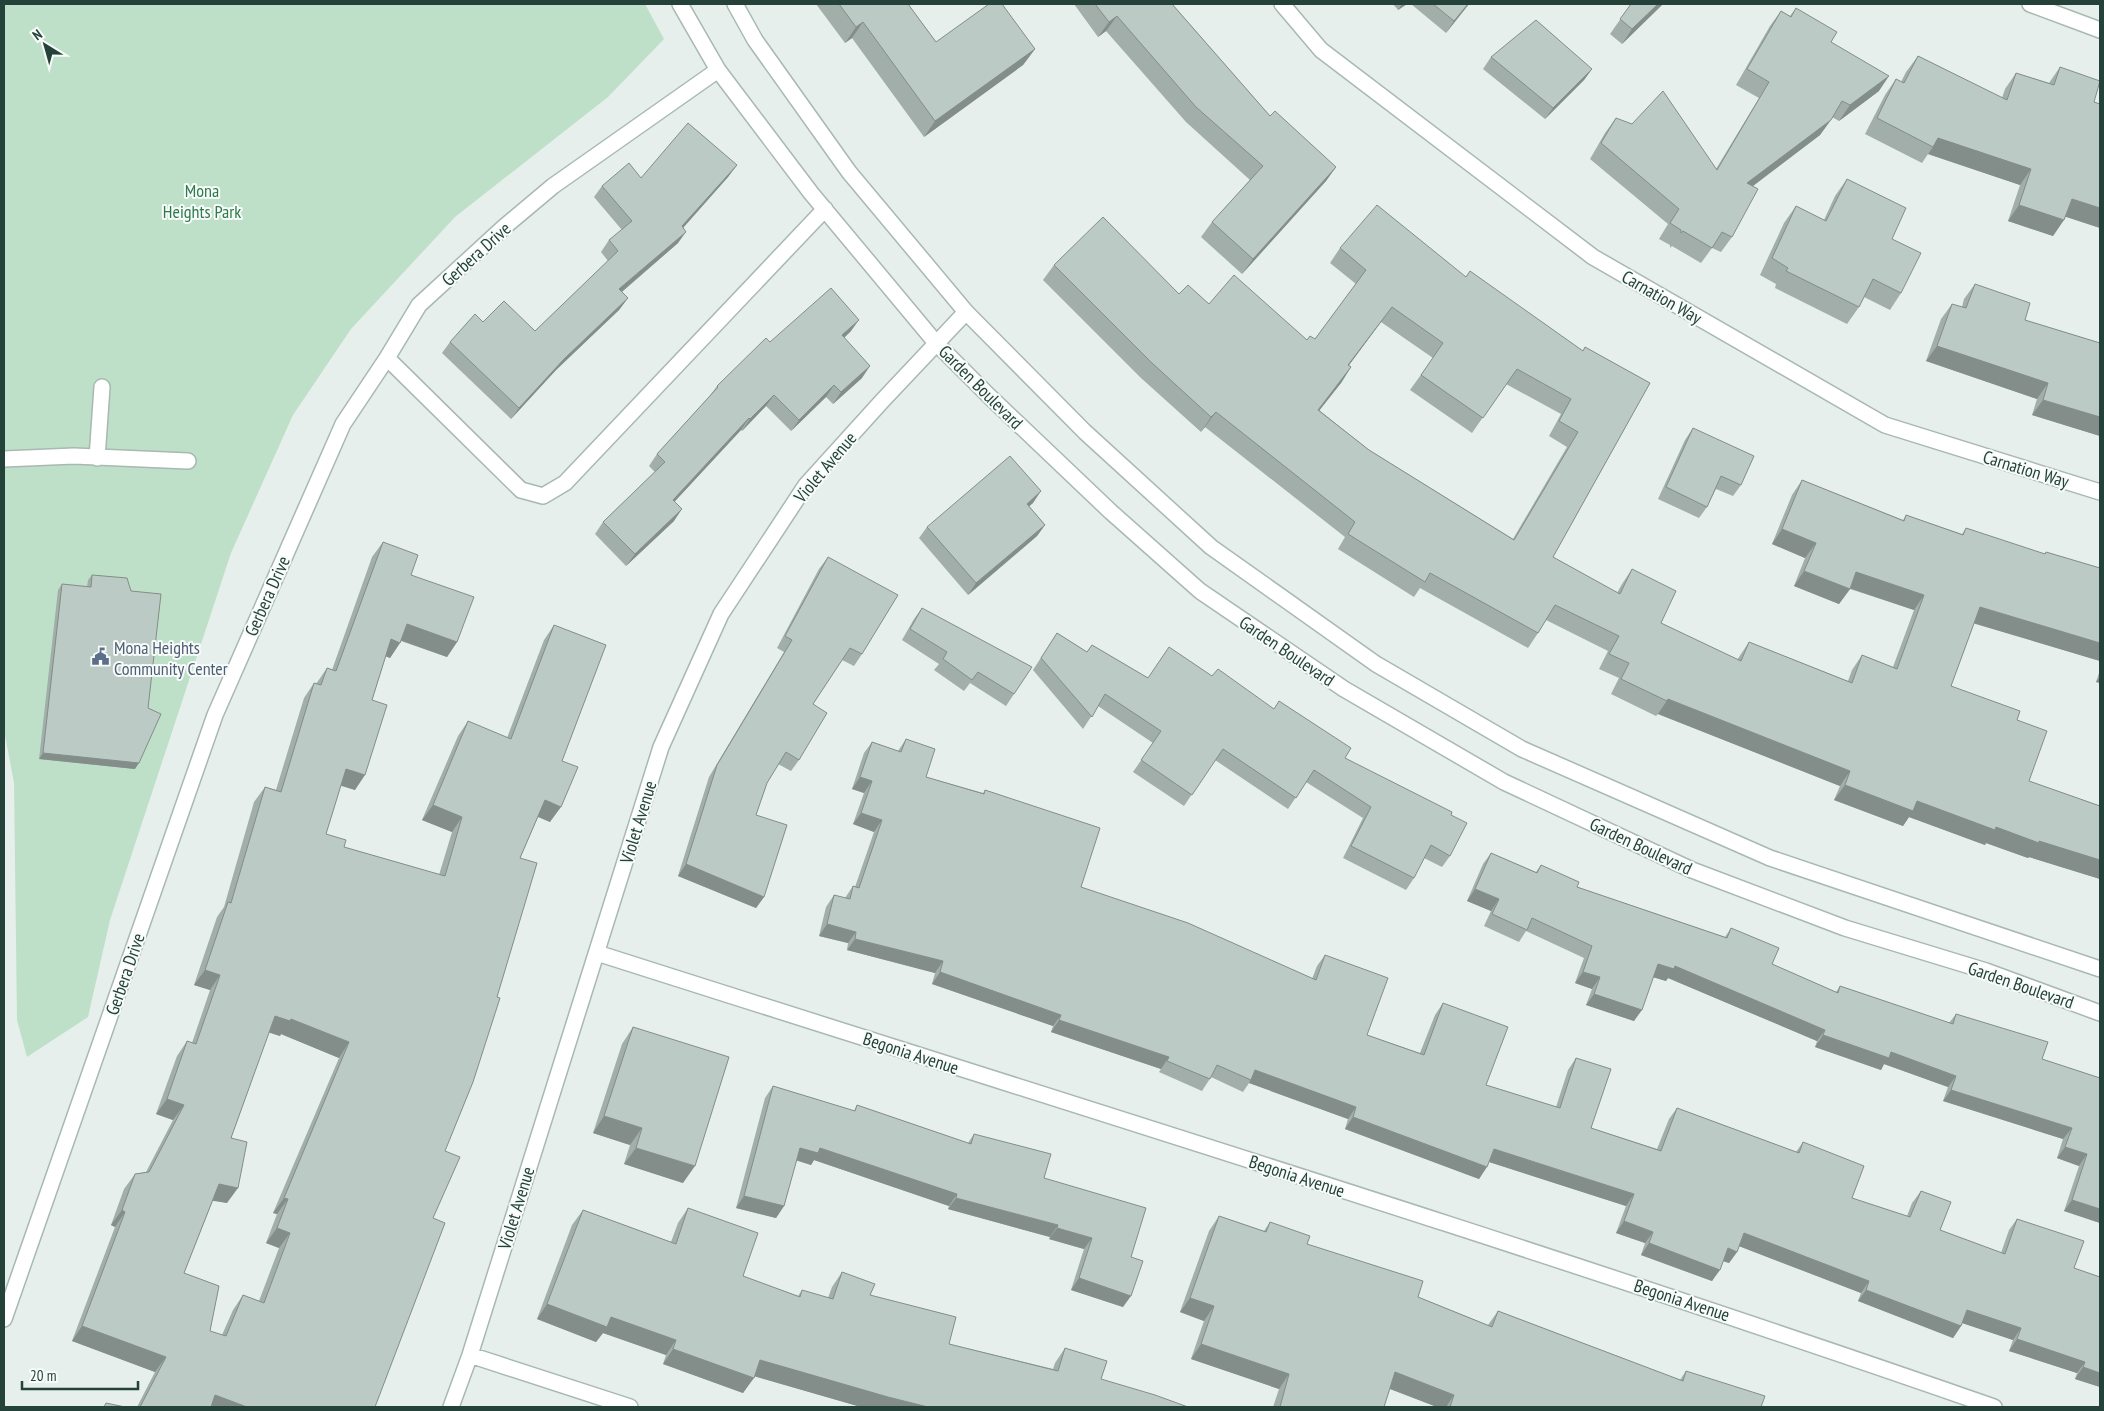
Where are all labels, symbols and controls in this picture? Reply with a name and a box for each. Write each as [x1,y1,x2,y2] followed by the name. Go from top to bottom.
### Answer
[20,20,70,70] north arrow
[29,25,46,44] text: N
[163,179,241,223] park label: Mona Heights Park
[437,217,515,291] street label: Gerbera Drive
[1618,265,1706,329] street label: Carnation Way
[934,340,1028,434] street label: Garden Boulevard
[788,427,861,508] street label: Violet Avenue
[1980,445,2072,493] street label: Carnation Way
[239,552,295,640] street label: Gerbera Drive
[1235,611,1339,691] street label: Garden Boulevard
[114,636,228,680] place label: Mona Heights Community Center
[90,647,110,667] public building icon: Mona Heights Community Center
[614,778,661,867] street label: Violet Avenue
[1586,812,1696,880] street label: Garden Boulevard
[100,930,150,1018] street label: Gerbera Drive
[1965,956,2077,1014] street label: Garden Boulevard
[860,1027,962,1079] street label: Begonia Avenue
[1246,1150,1348,1202] street label: Begonia Avenue
[492,1164,539,1253] street label: Violet Avenue
[1631,1274,1733,1326] street label: Begonia Avenue
[22,1358,139,1390] scale bar
[30,1366,56,1385] text: 20 m

